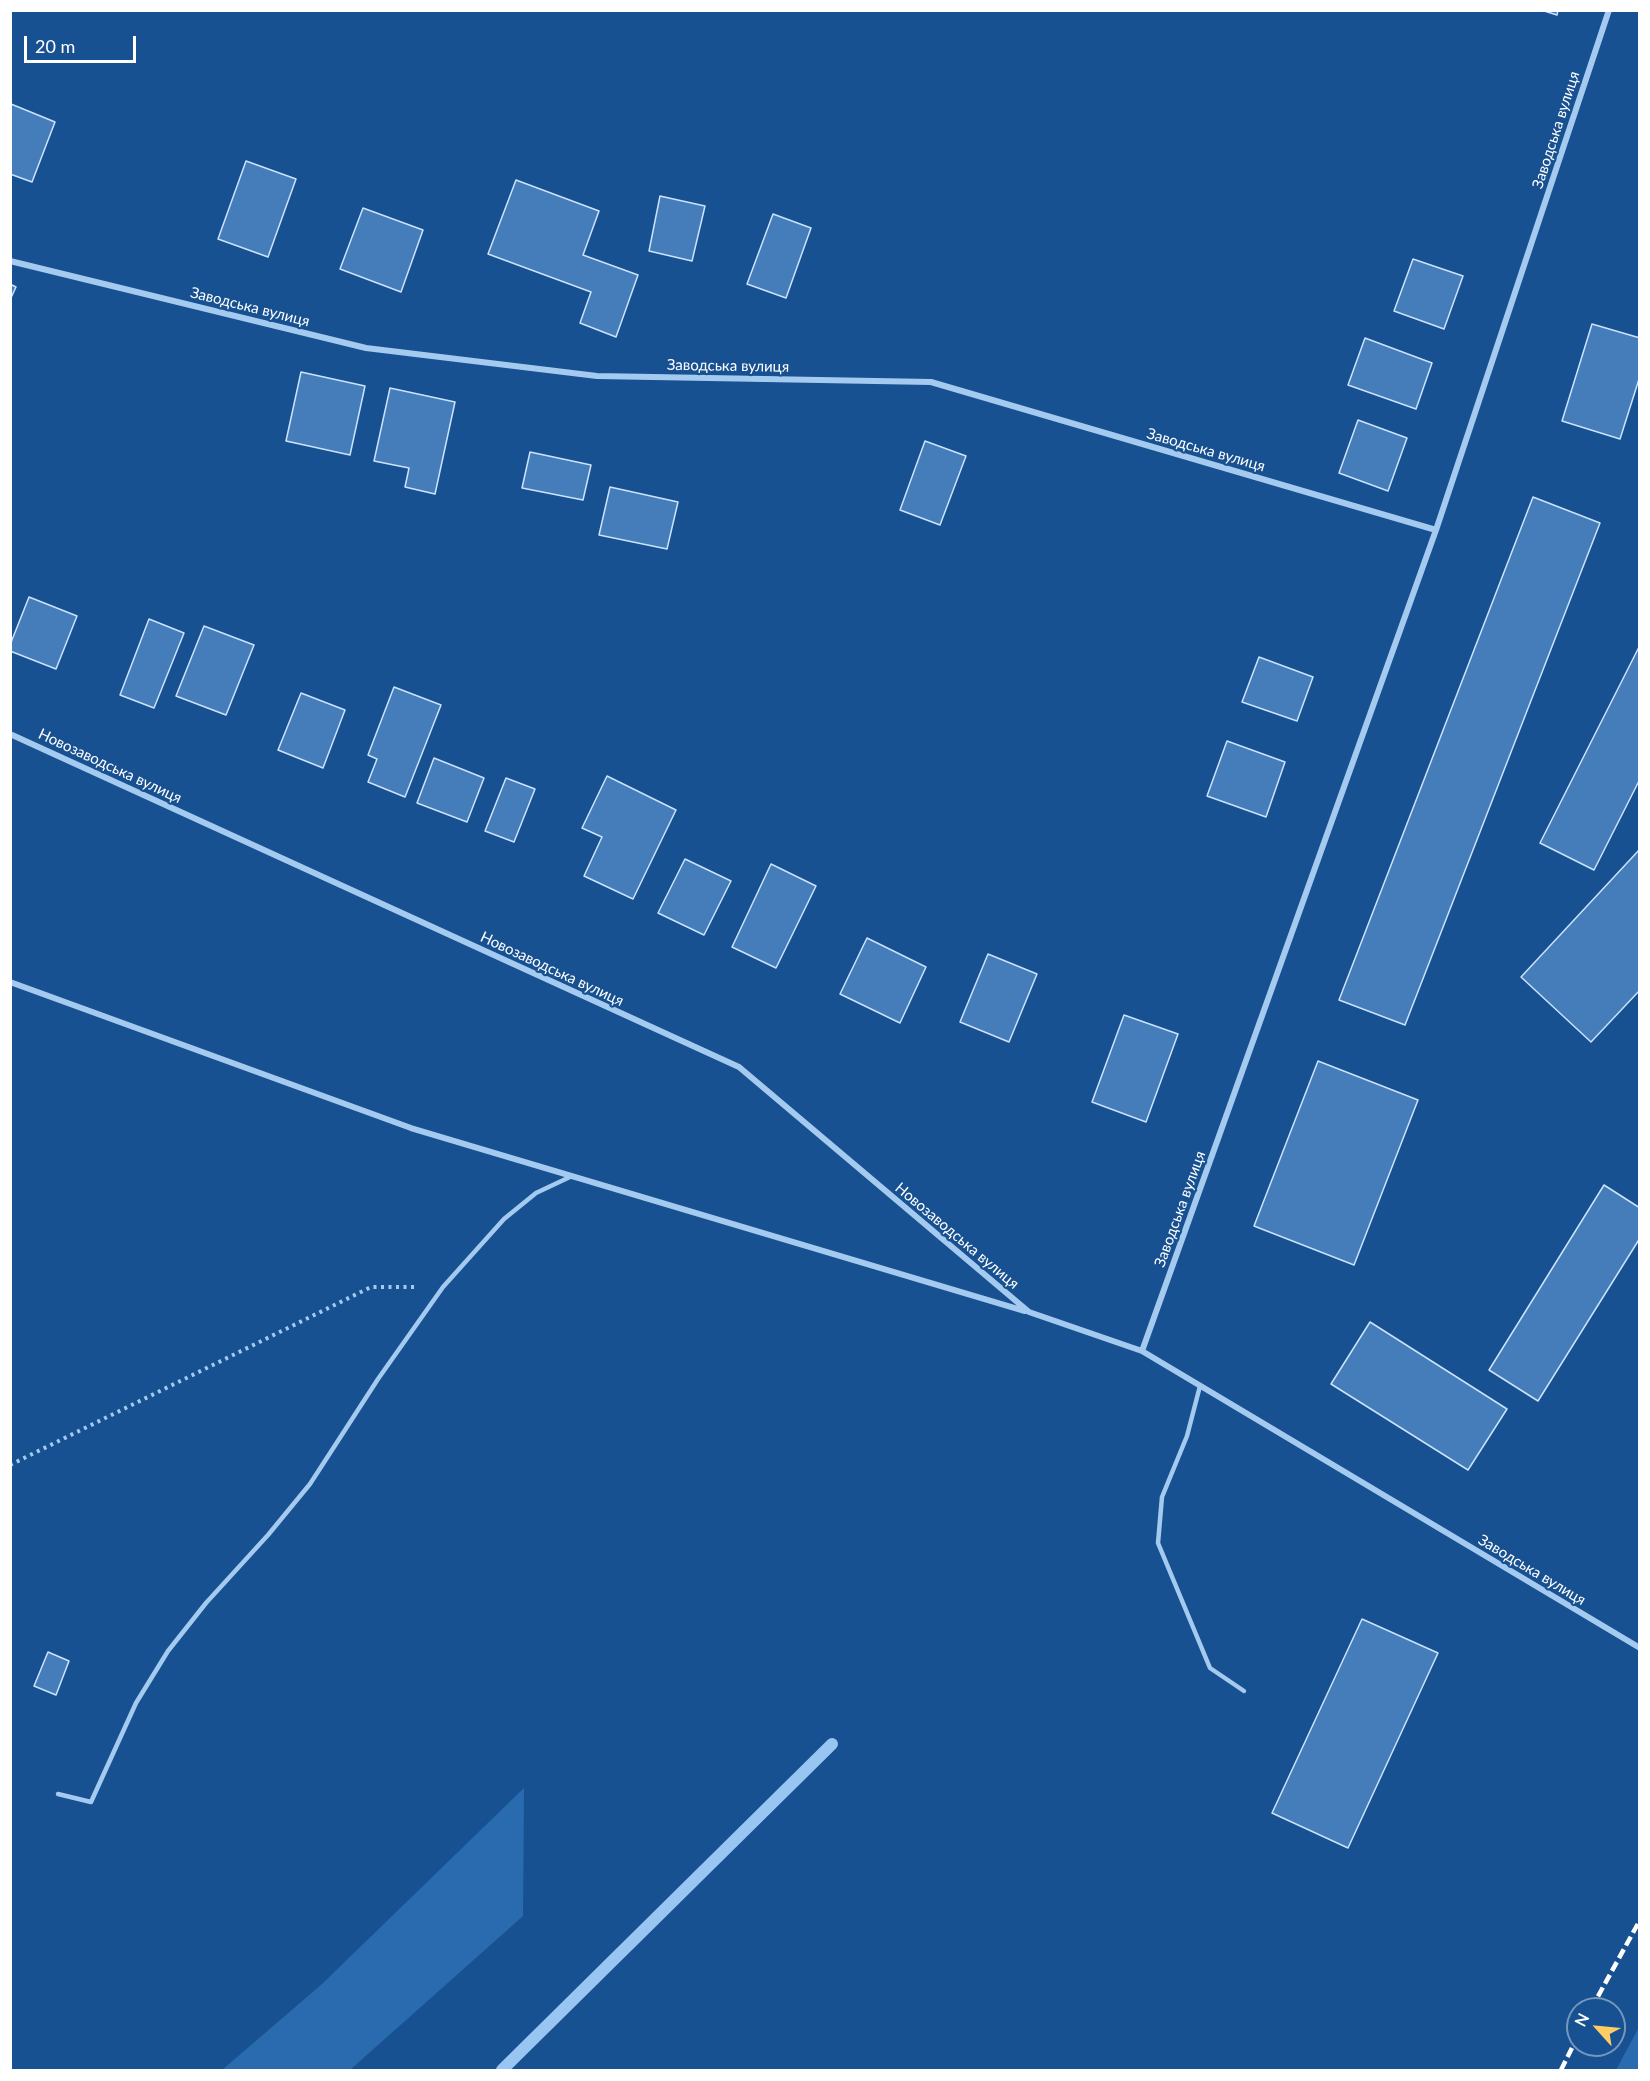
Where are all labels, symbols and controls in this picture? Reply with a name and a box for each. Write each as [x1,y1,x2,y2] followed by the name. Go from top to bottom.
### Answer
[27,24,140,62] scale bar
[35,35,75,57] text: 20 m
[1529,69,1583,191] street label: Заводська вулиця
[188,283,312,331] street label: Заводська вулиця
[667,356,789,376] street label: Заводська вулиця
[1145,424,1267,476] street label: Заводська вулиця
[35,725,185,807] street label: Новозаводська вулиця
[477,928,627,1010] street label: Новозаводська вулиця
[1151,1148,1209,1270] street label: Заводська вулиця
[891,1179,1023,1293] street label: Новозаводська вулиця
[1475,1531,1589,1609] street label: Заводська вулиця
[1566,1997,1626,2057] north arrow
[1570,2010,1593,2029] text: N

